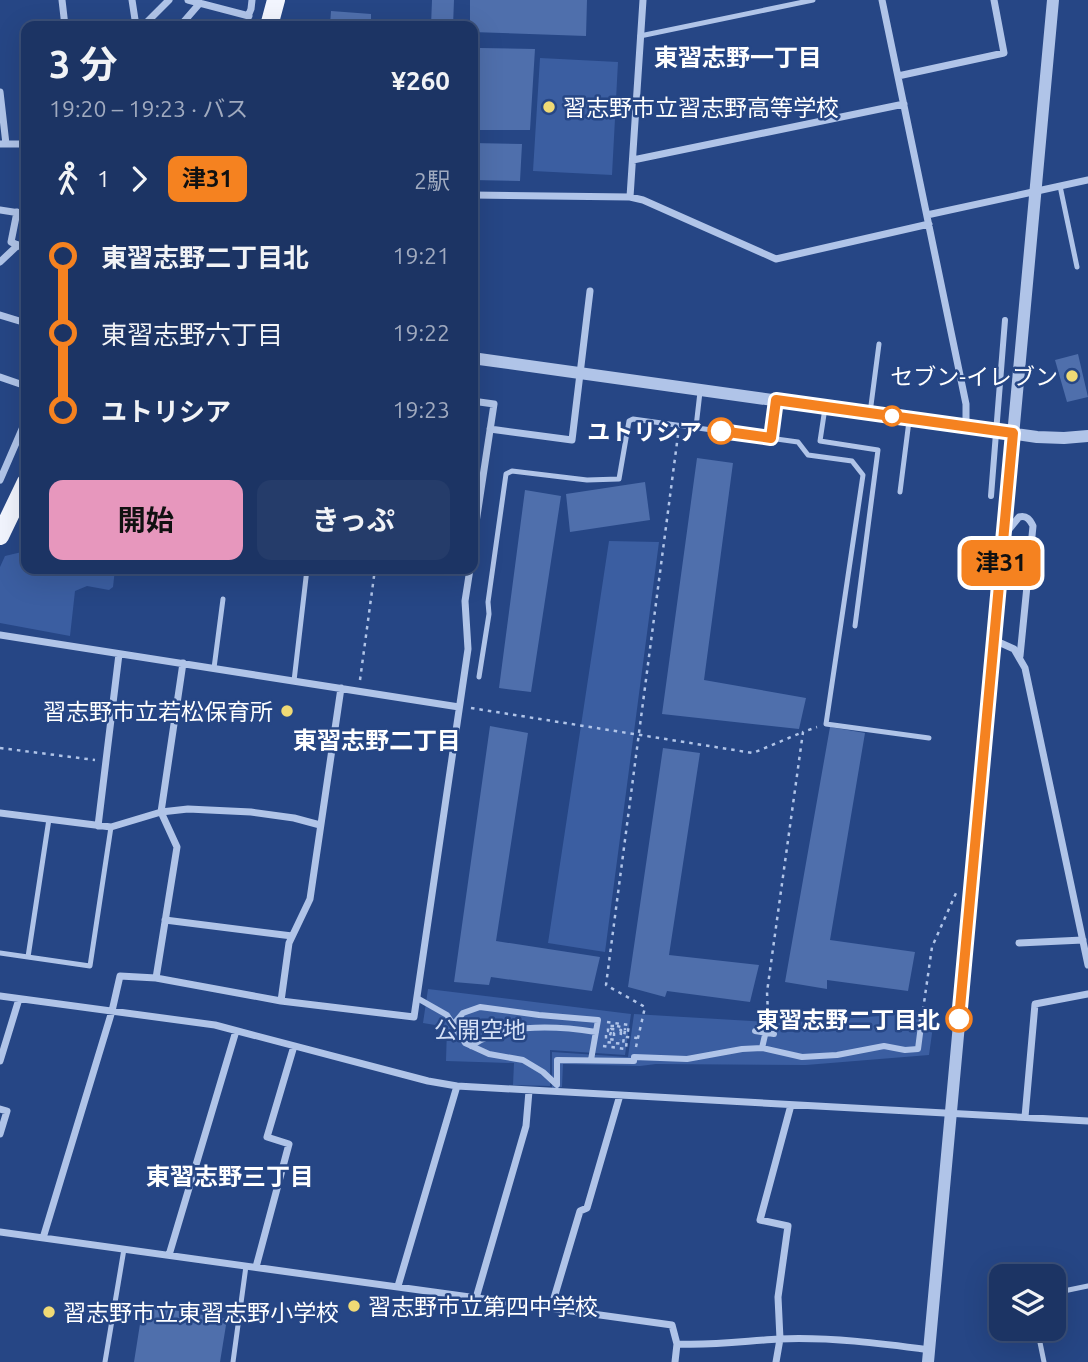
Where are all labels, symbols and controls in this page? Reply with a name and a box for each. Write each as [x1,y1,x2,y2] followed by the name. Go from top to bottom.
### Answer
[49,43,117,85] text: 3 分
[654,44,822,71] district label: 東習志野一丁目
[391,66,450,95] text: ¥260
[563,95,839,120] place label: 習志野市立習志野高等学校
[49,96,248,121] text: 19:20 – 19:23 · バス
[541,99,557,115] marker: 習志野市立習志野高等学校
[49,160,87,198] icon: walk
[120,160,158,198] icon: forward
[182,165,233,192] text: 津31
[97,166,110,191] text: 1
[414,168,450,193] text: 2駅
[101,243,309,272] text: 東習志野二丁目北
[392,243,450,268] text: 19:21
[101,320,283,349] text: 東習志野六丁目
[392,320,450,345] text: 19:22
[890,364,1058,389] place label: セブン-イレブン
[1064,368,1080,384] marker: セブン-イレブン
[101,397,231,426] text: ユトリシア
[392,397,450,422] text: 19:23
[882,406,902,426] unlabelled marker
[708,418,734,444] marker: ユトリシア
[587,419,702,444] place label: ユトリシア
[49,480,243,560] button: 開始
[257,480,450,560] button: きっぷ
[961,540,1041,586] line badge: 津31
[975,549,1027,576] text: 津31
[43,699,273,724] place label: 習志野市立若松保育所
[279,703,295,719] marker: 習志野市立若松保育所
[293,727,461,754] district label: 東習志野二丁目
[946,1006,972,1032] marker: 東習志野二丁目北
[756,1007,940,1032] place label: 東習志野二丁目北
[434,1017,526,1042] park label: 公開空地
[146,1163,314,1190] district label: 東習志野三丁目
[989,1264,1066,1341] map controls
[989,1264,1066,1341] button: layers
[368,1294,598,1319] place label: 習志野市立第四中学校
[346,1298,362,1314] marker: 習志野市立第四中学校
[63,1300,339,1325] place label: 習志野市立東習志野小学校
[41,1304,57,1320] marker: 習志野市立東習志野小学校

